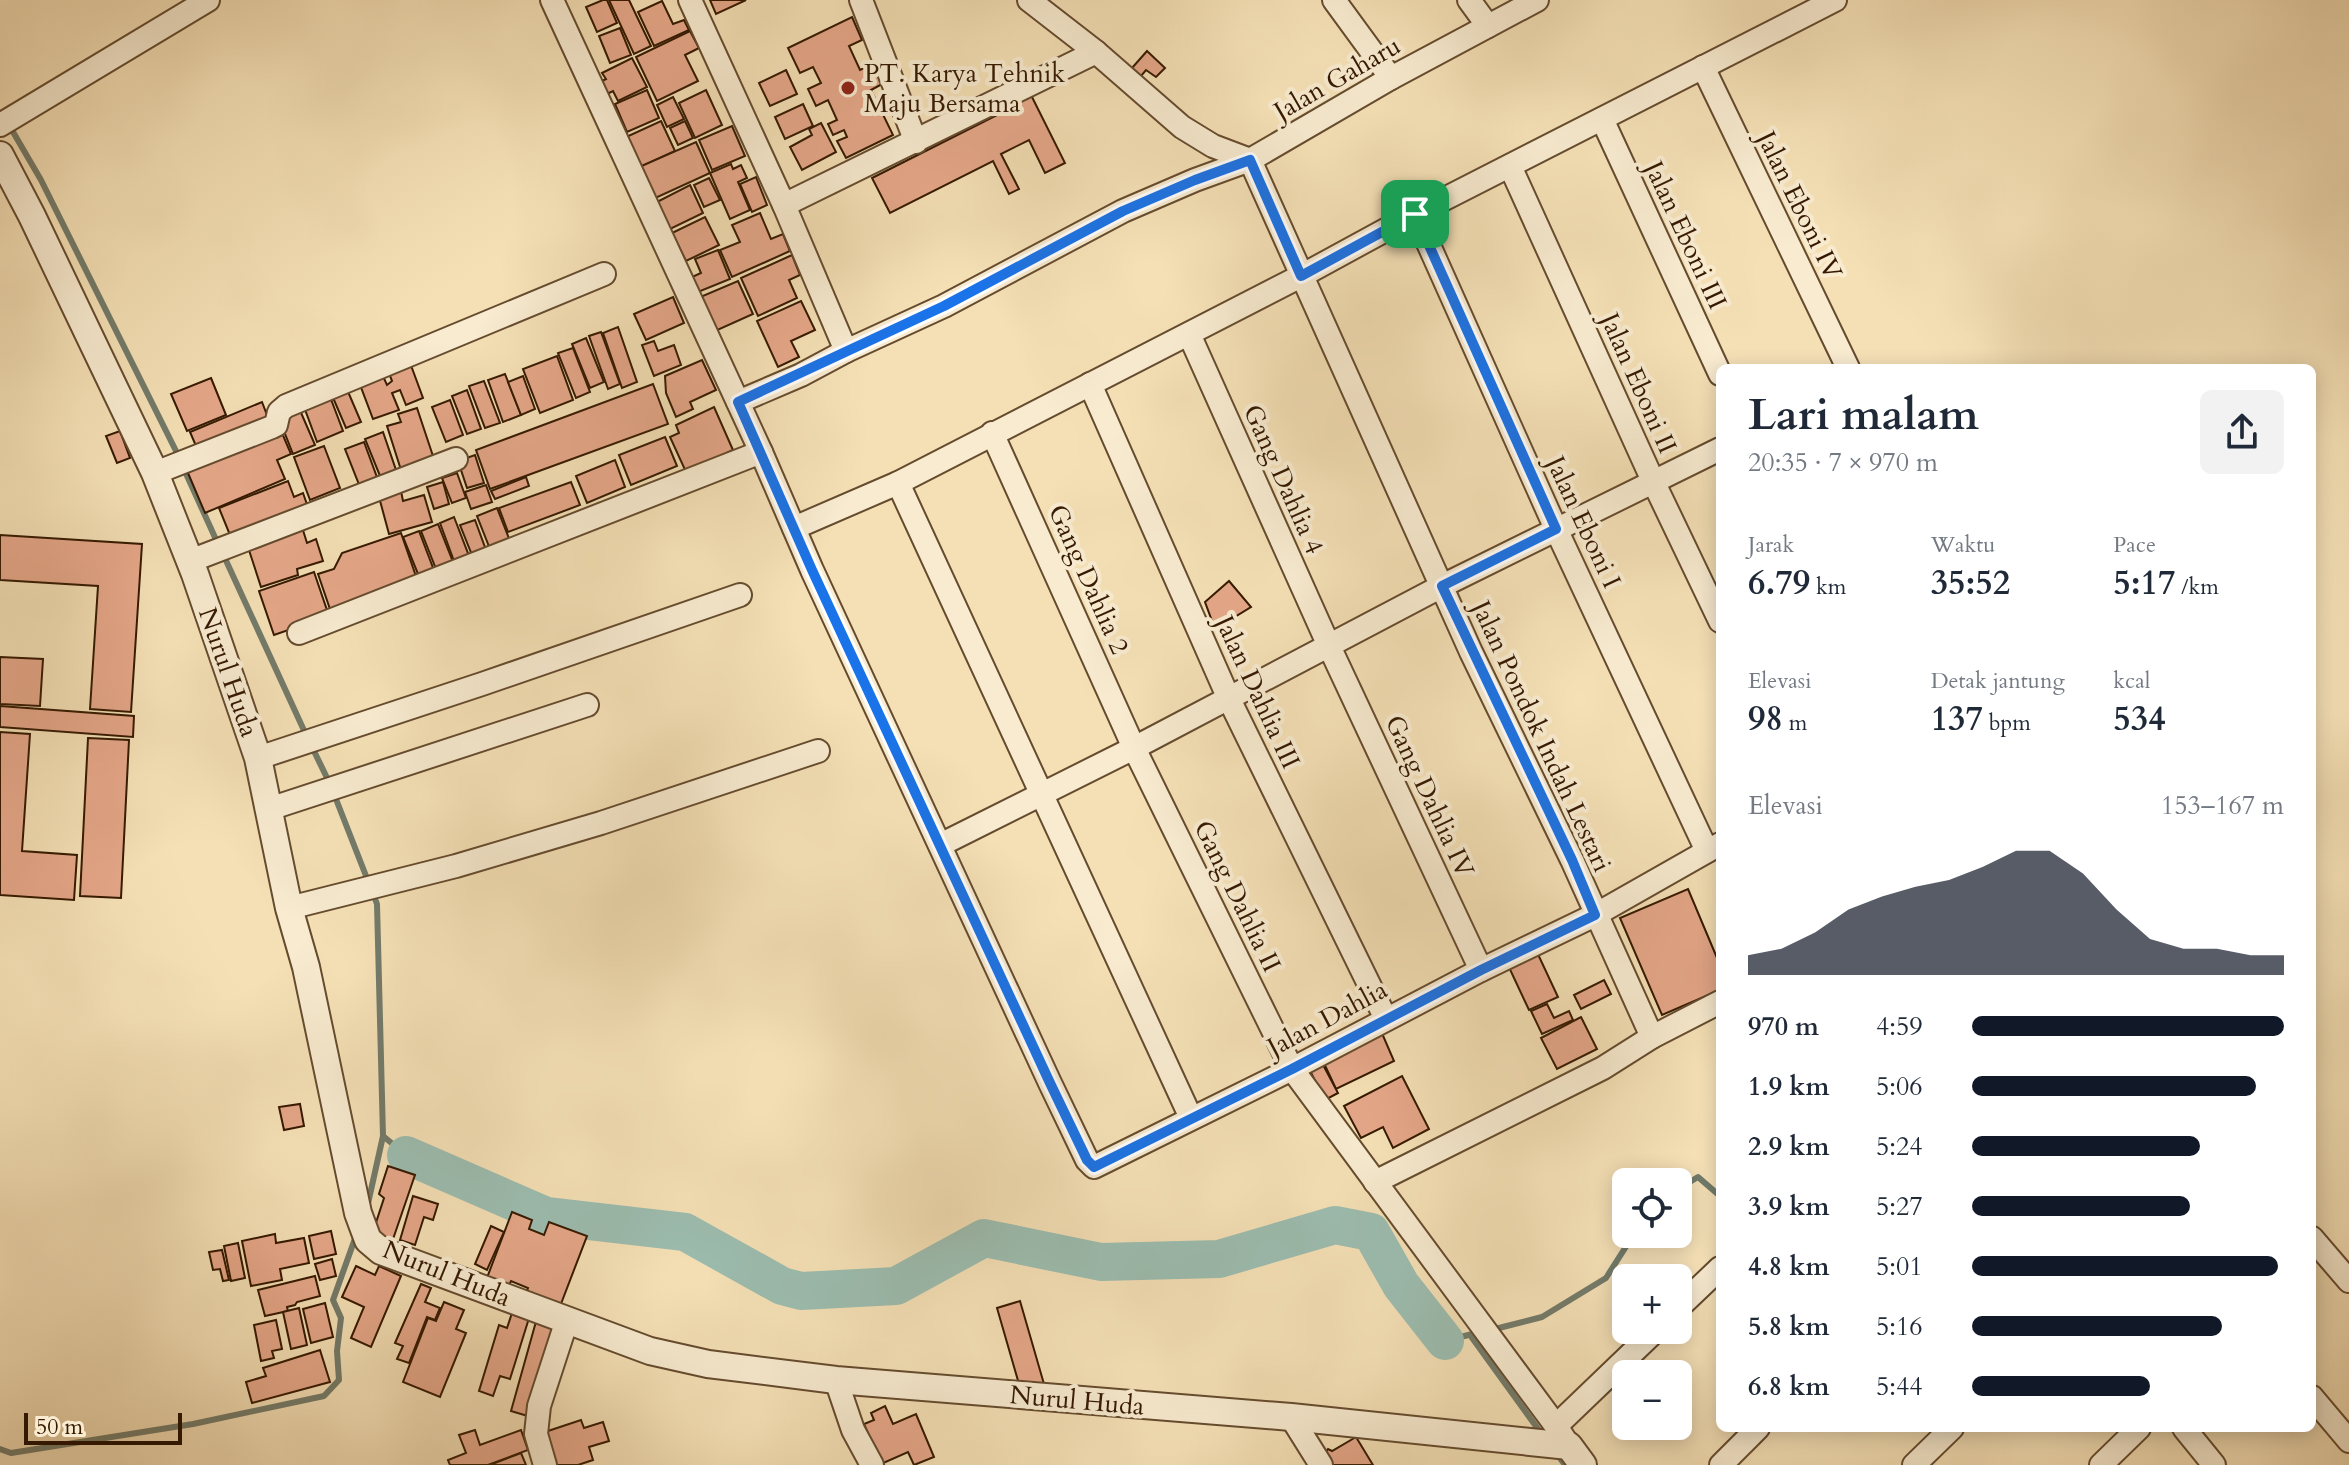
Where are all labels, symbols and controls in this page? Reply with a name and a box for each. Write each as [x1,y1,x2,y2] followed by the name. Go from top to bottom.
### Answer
[1264,28,1407,131] street label: Jalan Gaharu
[864,56,1065,121] place label: PT. Karya Tehnik Maju Bersama
[839,79,857,97] marker: PT. Karya Tehnik Maju Bersama
[1747,122,1851,286] street label: Jalan Eboni IV
[1634,152,1735,315] street label: Jalan Eboni III
[1381,180,1449,248] pin
[1393,192,1437,236] icon: arrive
[1590,304,1685,459] street label: Jalan Eboni II
[1748,385,1979,445] text: Lari malam
[2200,390,2284,474] button: share
[1235,399,1332,560] street label: Gang Dahlia 4
[1748,445,1938,480] text: 20:35 · 7 × 970 m
[1536,447,1629,594] street label: Jalan Eboni I
[1040,499,1137,660] street label: Gang Dahlia 2
[1748,530,1794,560] text: Jarak
[1931,530,1995,560] text: Waktu
[2113,530,2156,560] text: Pace
[1748,560,1810,606] text: 6.79
[1931,560,2010,606] text: 35:52
[2113,560,2175,606] text: 5:17
[1810,572,1846,602] text: km
[2175,572,2219,602] text: /km
[1462,591,1620,877] street label: Jalan Pondok Indah Lestari
[190,603,267,742] street label: Nurul Huda
[1205,606,1308,774] street label: Jalan Dahlia III
[1748,666,1811,696] text: Elevasi
[1931,666,2065,696] text: Detak jantung
[2113,666,2150,696] text: kcal
[1748,696,1783,742] text: 98
[1931,696,1983,742] text: 137
[2113,696,2166,742] text: 534
[1783,708,1807,738] text: m
[1983,708,2031,738] text: bpm
[1377,710,1483,884] street label: Gang Dahlia IV
[1748,788,1823,823] text: Elevasi
[2161,788,2284,823] text: 153–167 m
[1186,815,1289,978] street label: Gang Dahlia II
[1257,972,1393,1067] street label: Jalan Dahlia
[1748,1009,1819,1044] text: 970 m
[1876,1009,1923,1044] text: 4:59
[1748,1069,1829,1104] text: 1.9 km
[1876,1069,1923,1104] text: 5:06
[1748,1129,1829,1164] text: 2.9 km
[1876,1129,1923,1164] text: 5:24
[1612,1168,1692,1440] map controls
[1612,1168,1692,1248] button: locate
[1748,1189,1829,1224] text: 3.9 km
[1876,1189,1923,1224] text: 5:27
[378,1232,516,1315] street label: Nurul Huda
[1748,1249,1829,1284] text: 4.8 km
[1876,1249,1923,1284] text: 5:01
[1612,1264,1692,1344] button: +
[1748,1309,1829,1344] text: 5.8 km
[1876,1309,1923,1344] text: 5:16
[1612,1360,1692,1440] button: −
[1748,1369,1829,1404] text: 6.8 km
[1876,1369,1923,1404] text: 5:44
[1008,1377,1146,1424] street label: Nurul Huda
[24,1409,182,1445] scale bar
[36,1412,83,1442] text: 50 m

